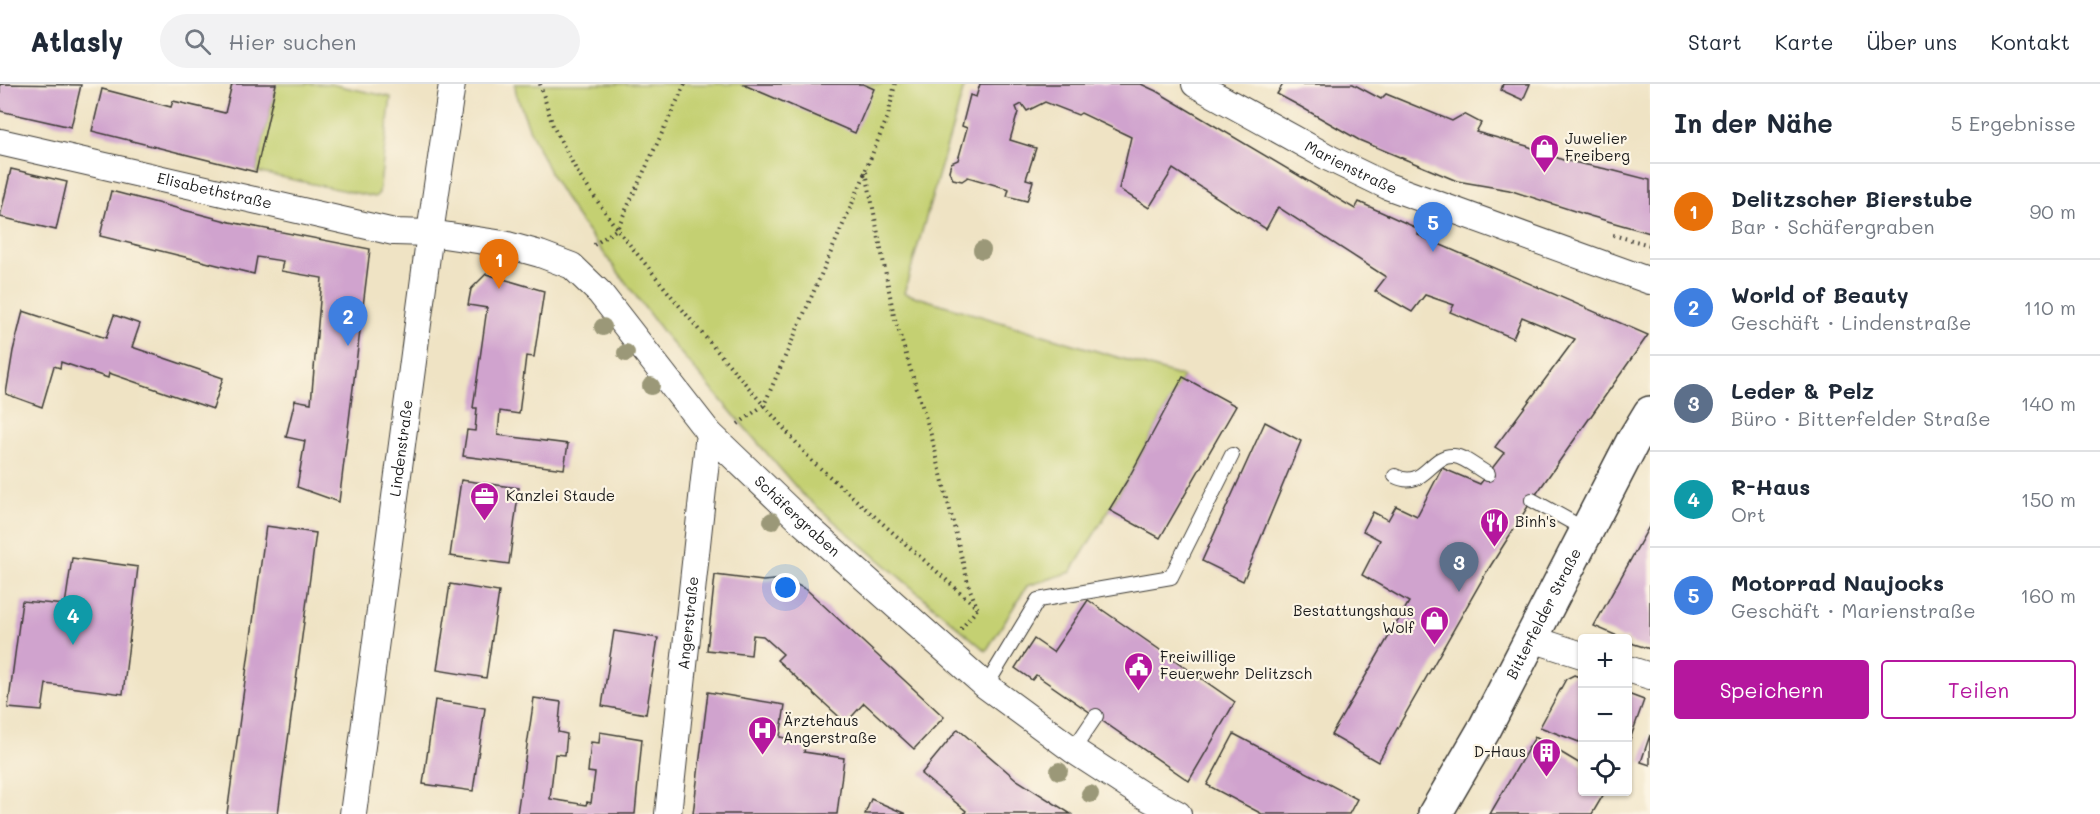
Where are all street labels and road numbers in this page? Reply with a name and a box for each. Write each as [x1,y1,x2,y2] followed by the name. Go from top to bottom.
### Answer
[1302,136,1400,198] street label: Marienstraße
[155,167,274,213] street label: Elisabethstraße
[384,398,417,498] street label: Lindenstraße
[750,471,845,560] street label: Schäfergraben
[1501,544,1585,682] street label: Bitterfelder Straße
[673,575,703,671] street label: Angerstraße

